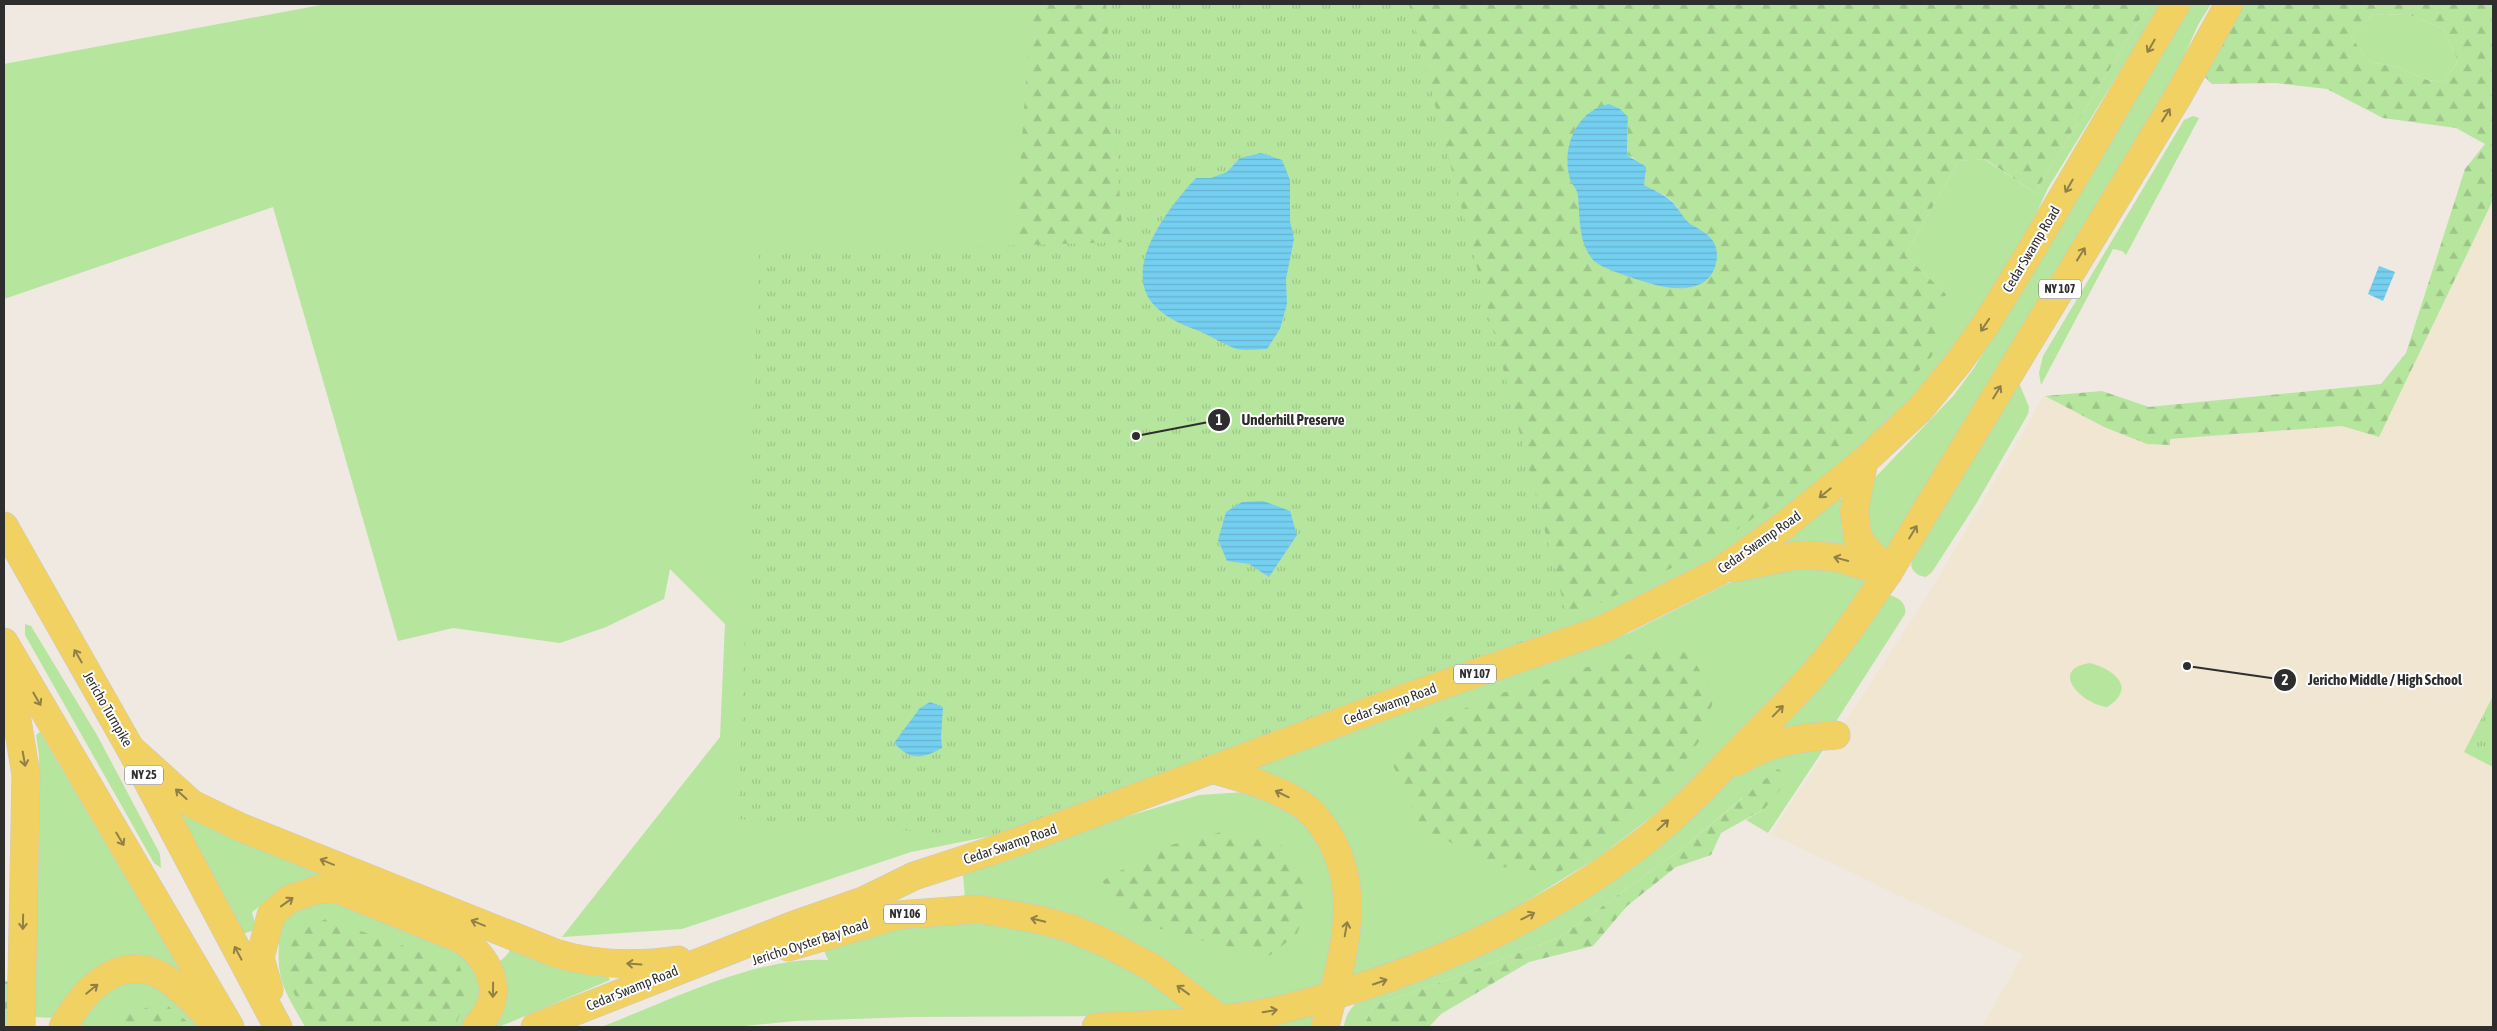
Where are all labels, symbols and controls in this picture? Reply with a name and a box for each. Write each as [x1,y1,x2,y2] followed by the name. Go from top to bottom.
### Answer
[2145,38,2155,52] one-way arrow
[2162,109,2172,123] one-way arrow
[2063,178,2073,193] one-way arrow
[1999,203,2063,295] street label: Cedar Swamp Road
[2077,247,2087,261] one-way arrow
[2039,280,2081,298] road number: NY 107
[1980,318,1990,332] one-way arrow
[1992,386,2002,400] one-way arrow
[1207,405,1355,435] callout: Underhill Preserve
[1215,411,1223,428] text: 1
[1241,411,1345,428] text: Underhill Preserve
[1819,487,1832,498] one-way arrow
[1714,507,1804,577] street label: Cedar Swamp Road
[1908,525,1918,539] one-way arrow
[1834,554,1850,564] one-way arrow
[72,650,82,664] one-way arrow
[1454,664,1496,684] road number: NY 107
[2273,665,2472,695] callout: Jericho Middle / High School
[80,669,136,749] street label: Jericho Turnpike
[2281,671,2289,688] text: 2
[2307,671,2463,688] text: Jericho Middle / High School
[1341,680,1439,728] street label: Cedar Swamp Road
[33,691,43,705] one-way arrow
[1772,705,1784,717] one-way arrow
[19,751,29,767] one-way arrow
[125,766,163,784] road number: NY 25
[174,788,187,800] one-way arrow
[1275,788,1290,798] one-way arrow
[1656,820,1668,832] one-way arrow
[961,821,1059,867] street label: Cedar Swamp Road
[115,831,125,845] one-way arrow
[320,857,335,866] one-way arrow
[280,897,293,908] one-way arrow
[884,904,926,924] road number: NY 106
[1520,911,1535,920] one-way arrow
[19,913,28,929] one-way arrow
[1030,915,1046,924] one-way arrow
[750,916,870,968] street label: Jericho Oyster Bay Road
[471,917,486,927] one-way arrow
[1341,922,1351,938] one-way arrow
[233,946,243,961] one-way arrow
[626,959,642,968] one-way arrow
[584,962,680,1014] street label: Cedar Swamp Road
[1371,977,1387,986] one-way arrow
[488,981,497,997] one-way arrow
[85,983,98,994] one-way arrow
[1176,985,1190,995] one-way arrow
[1262,1005,1278,1015] one-way arrow

